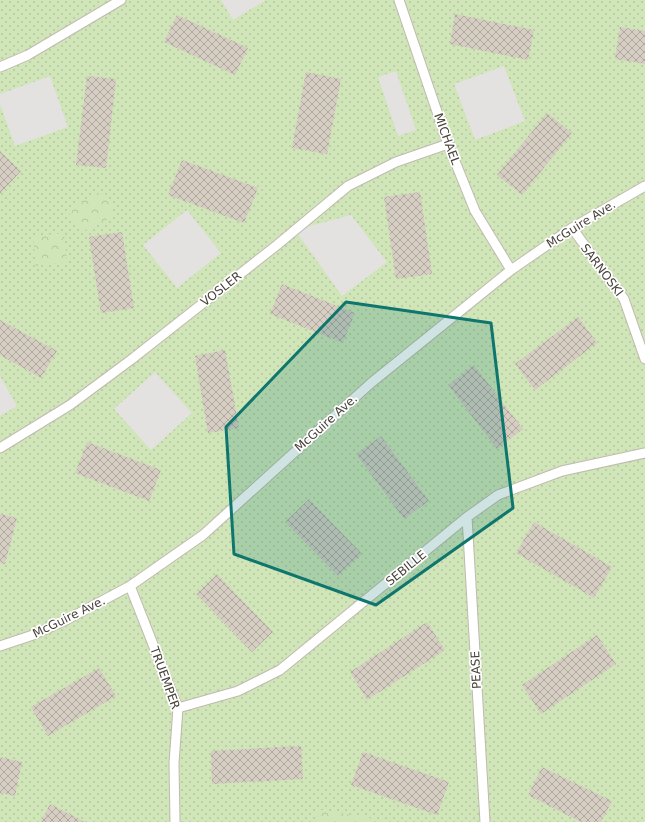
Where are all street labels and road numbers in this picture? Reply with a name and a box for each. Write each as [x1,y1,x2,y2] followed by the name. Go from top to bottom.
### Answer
[431,111,463,167] street label: MICHAEL
[544,197,618,251] street label: McGuire Ave.
[578,241,626,299] street label: SARNOSKI
[198,269,244,309] street label: VOSLER
[292,391,360,455] street label: McGuire Ave.
[383,547,429,589] street label: SEBILLE
[30,593,108,641] street label: McGuire Ave.
[147,644,183,711] street label: TRUEMPER
[468,651,484,689] street label: PEASE

